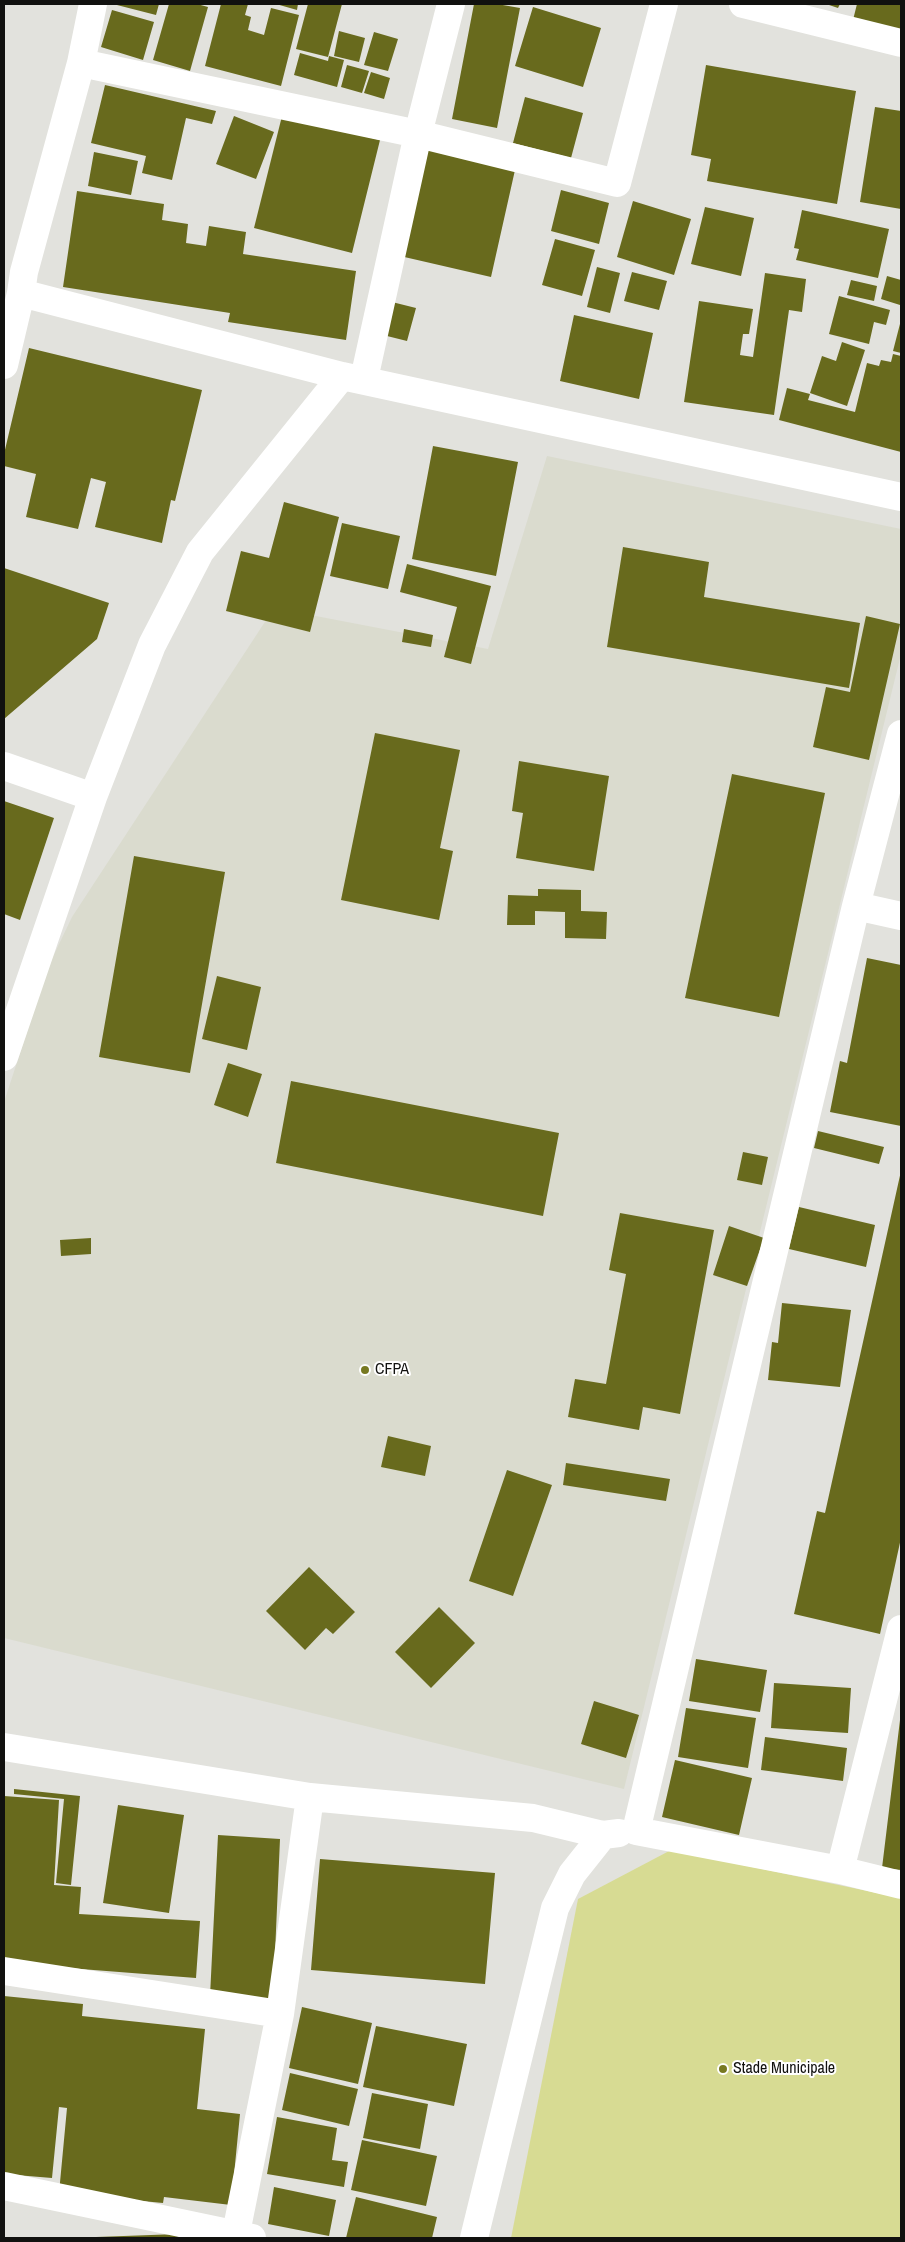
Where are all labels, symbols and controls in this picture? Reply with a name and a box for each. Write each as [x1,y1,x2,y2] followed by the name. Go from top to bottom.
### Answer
[375,1360,409,1380] place label: CFPA
[359,1364,371,1376] marker: CFPA
[733,2059,835,2079] place label: Stade Municipale
[717,2063,729,2075] marker: Stade Municipale

